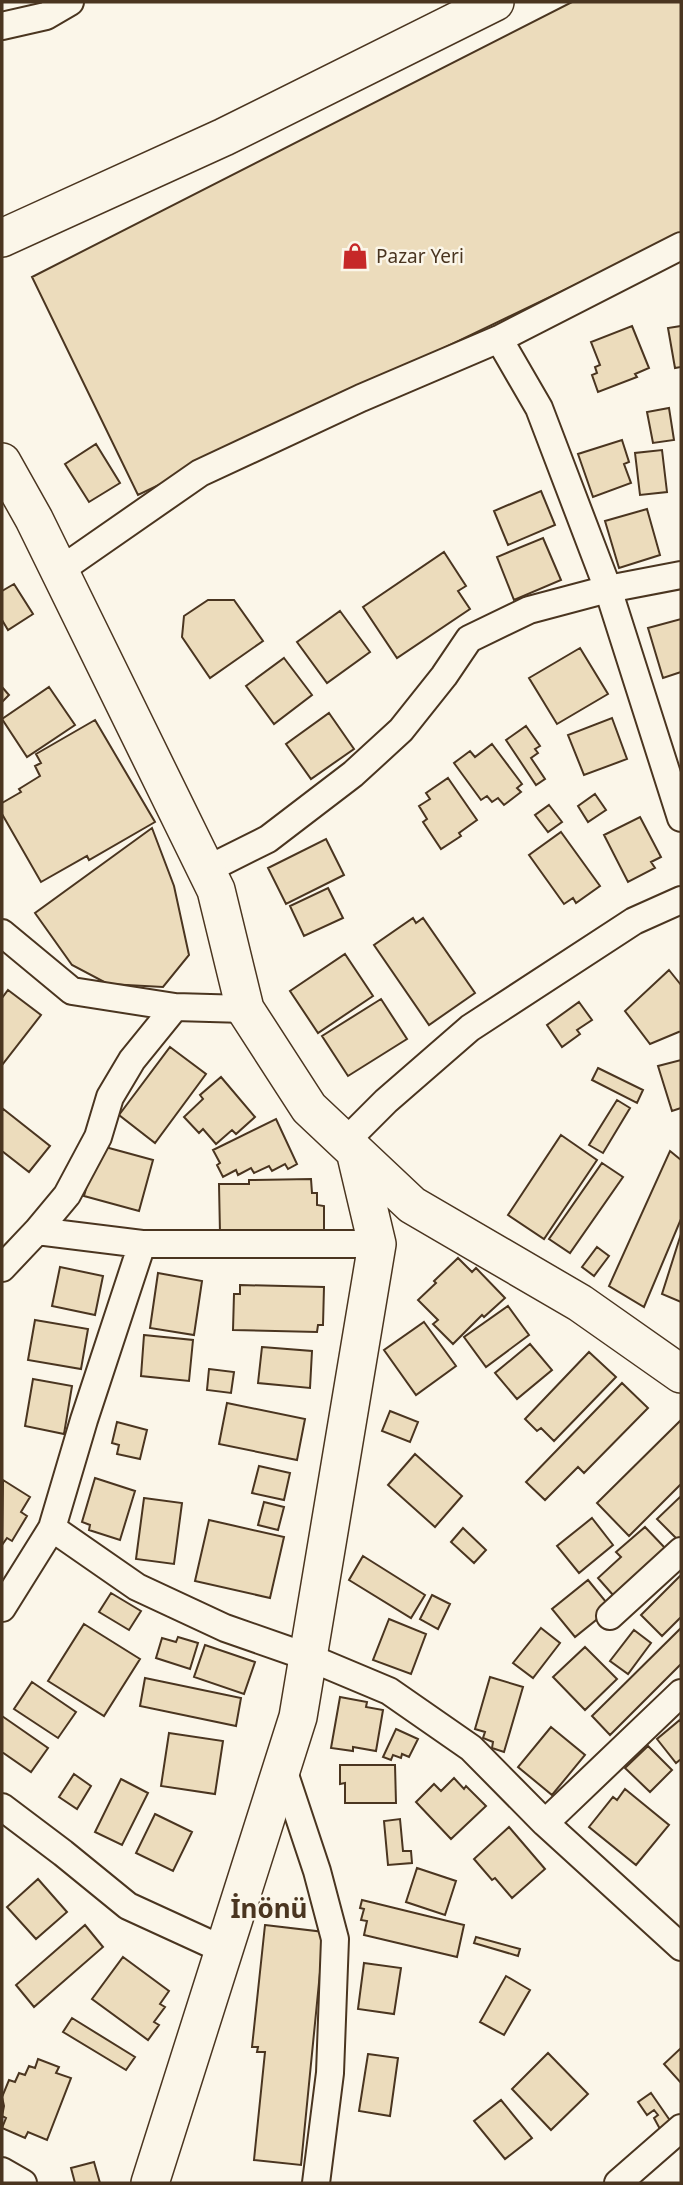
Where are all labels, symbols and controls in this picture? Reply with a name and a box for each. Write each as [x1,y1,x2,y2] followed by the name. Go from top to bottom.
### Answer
[340,241,370,271] shop icon: Pazar Yeri
[376,243,464,269] place label: Pazar Yeri
[230,1890,308,1926] district label: İnönü

